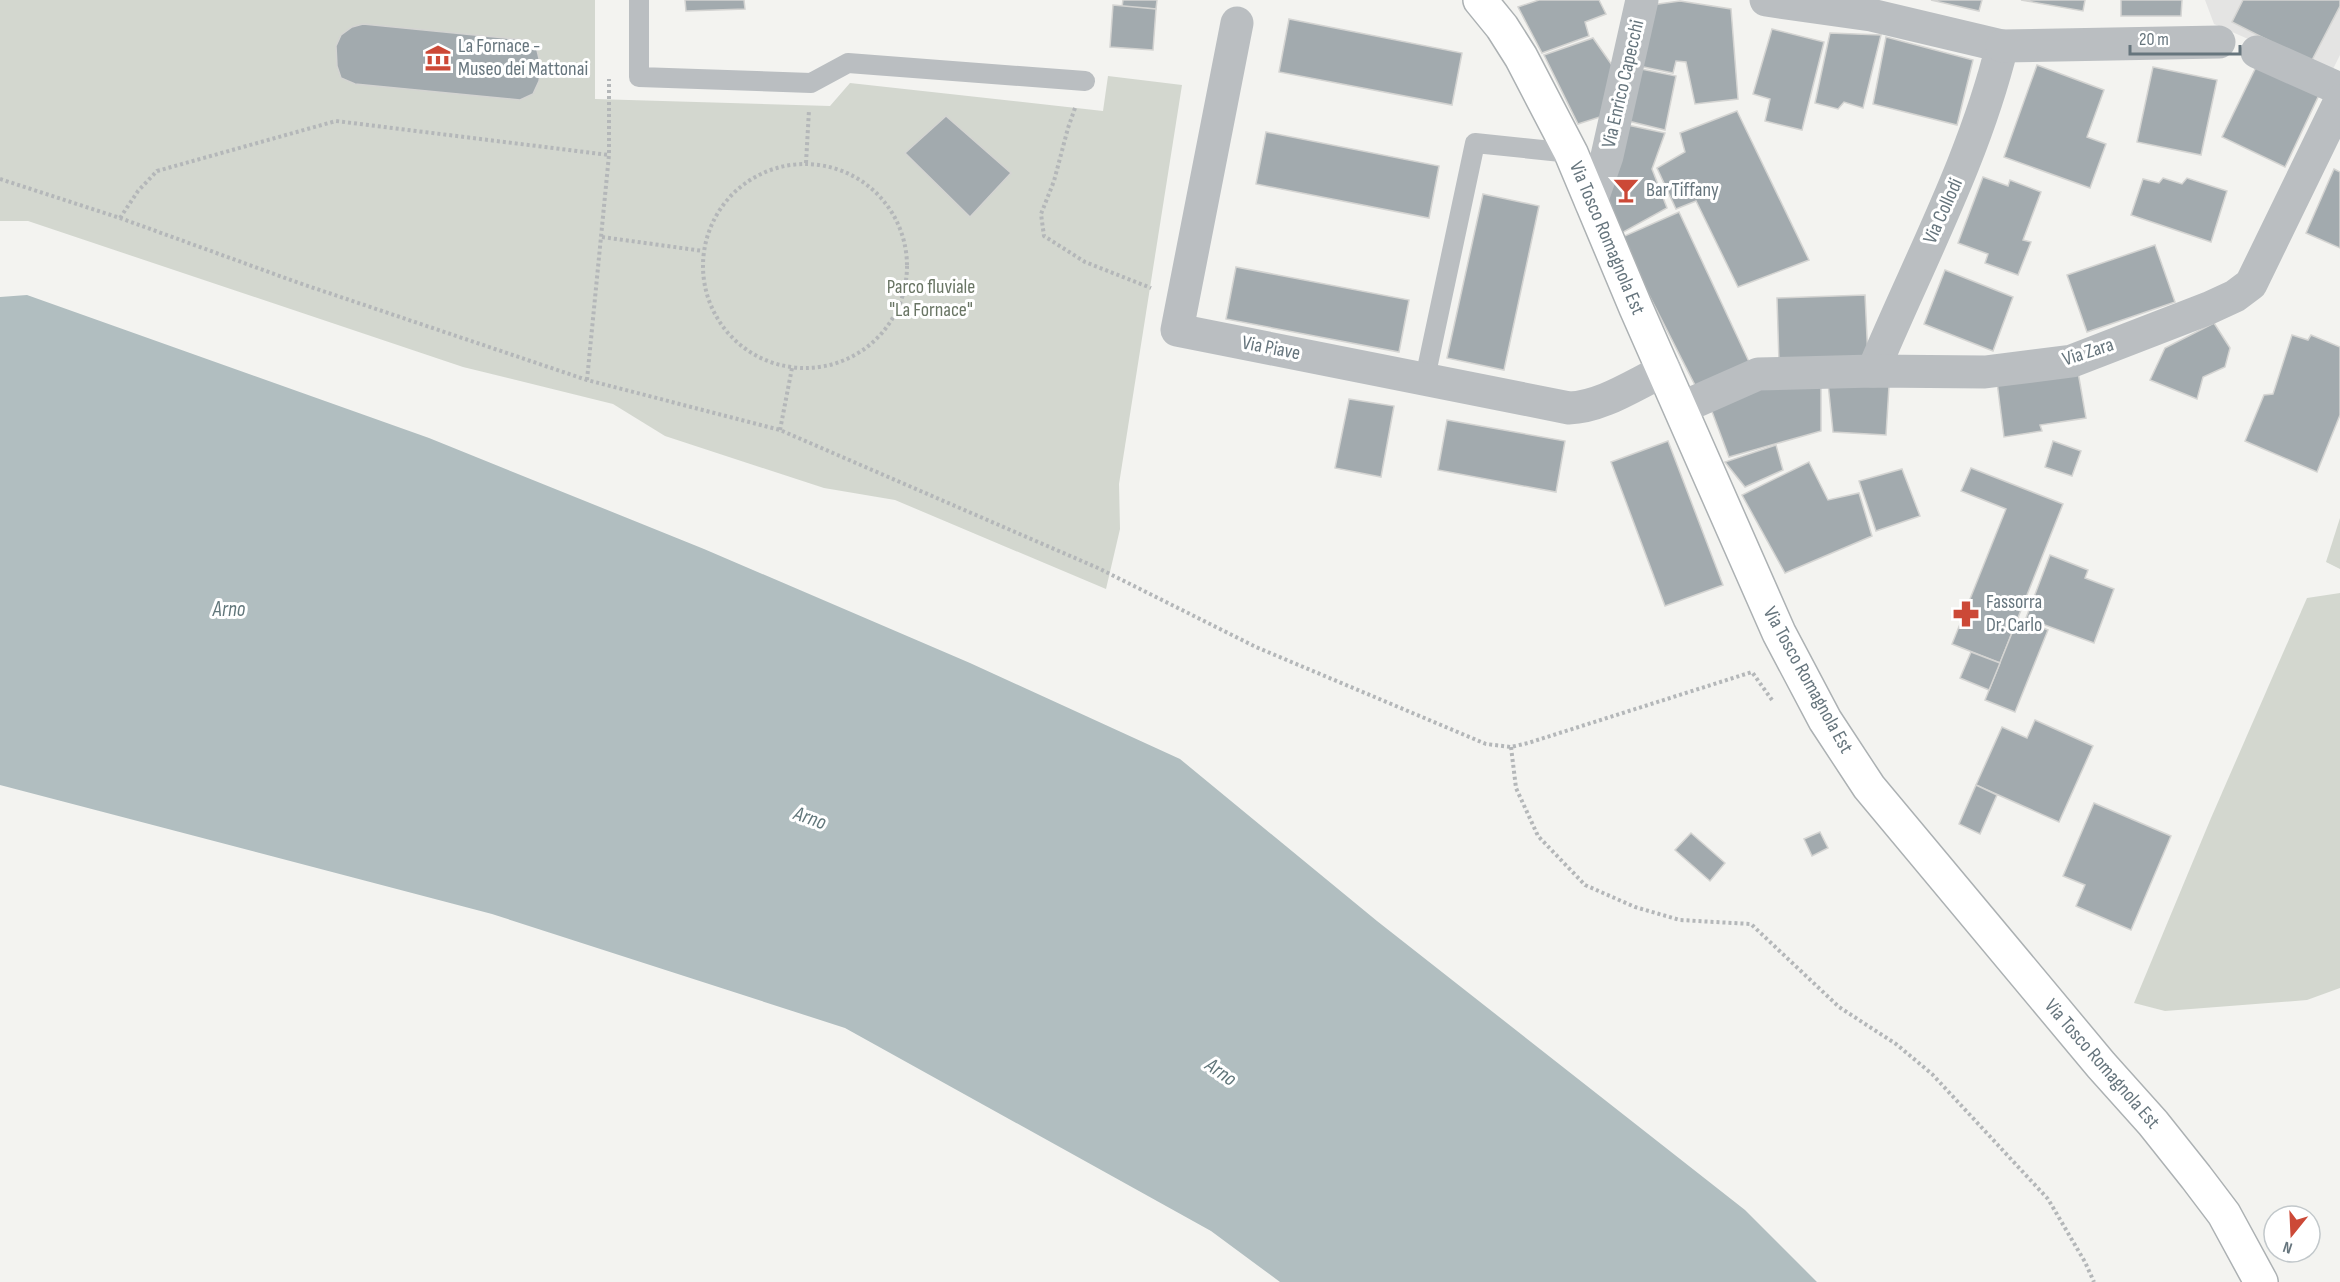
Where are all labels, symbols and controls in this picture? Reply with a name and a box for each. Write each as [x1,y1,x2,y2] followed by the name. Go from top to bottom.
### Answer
[1597,18,1649,150] street label: Via Enrico Capecchi
[2130,18,2240,56] scale bar
[2139,29,2169,50] text: 20 m
[458,34,588,81] place label: La Fornace - Museo dei Mattonai
[423,43,453,73] museum icon: La Fornace - Museo dei Mattonai
[1564,158,1650,318] street label: Via Tosco Romagnola Est
[1918,174,1968,248] street label: Via Collodi
[1611,175,1641,205] bar icon: Bar Tiffany
[1646,178,1719,202] place label: Bar Tiffany
[887,275,975,322] park label: Parco fluviale "La Fornace"
[1240,331,1302,365] street label: Via Piave
[2059,332,2117,372] street label: Via Zara
[1986,590,2042,637] place label: Fassorra Dr. Carlo
[212,597,246,622] water label: Arno
[1951,599,1981,629] pharmacy icon: Fassorra Dr. Carlo
[1758,602,1858,758] street label: Via Tosco Romagnola Est
[790,801,830,835] water label: Arno
[2039,994,2165,1134] street label: Via Tosco Romagnola Est
[1200,1052,1242,1092] water label: Arno
[2262,1204,2322,1264] north arrow
[2281,1236,2295,1257] text: N

